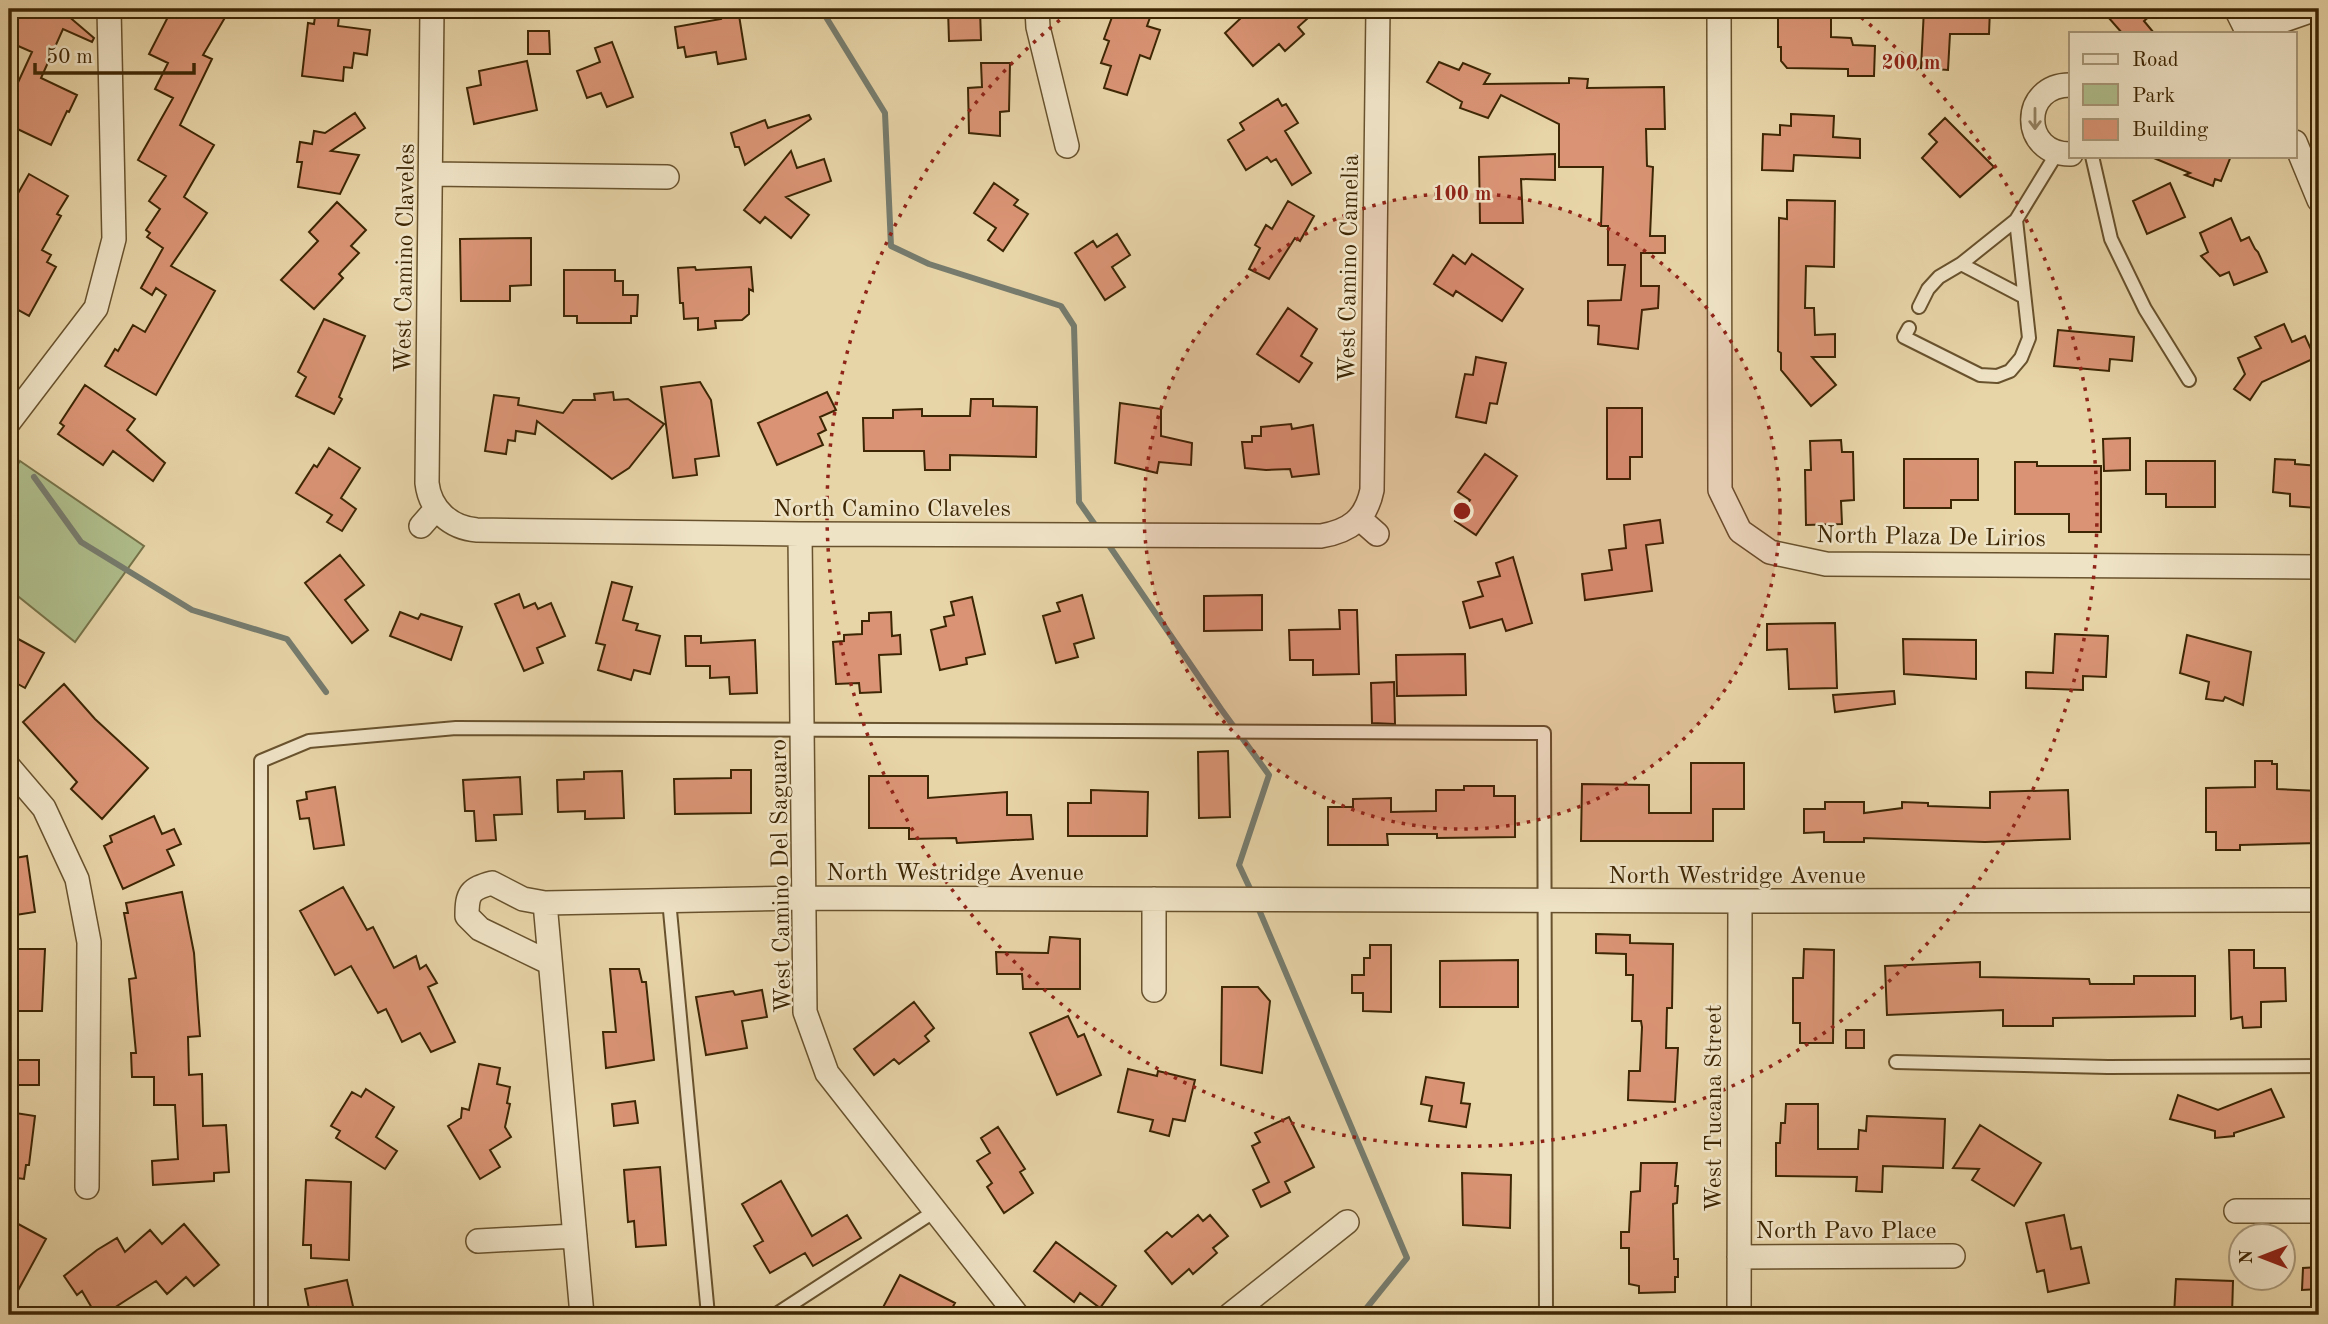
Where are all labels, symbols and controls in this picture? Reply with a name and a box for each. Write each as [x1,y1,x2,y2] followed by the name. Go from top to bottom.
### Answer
[35,32,194,76] scale bar
[2069,32,2296,158] legend
[46,47,93,68] text: 50 m
[2132,50,2179,71] text: Road
[1881,53,1941,74] text: 200 m
[2132,86,2175,107] text: Park
[2028,107,2042,130] one-way arrow
[2132,120,2209,141] text: Building
[392,143,420,373] street label: West Camino Claveles
[1336,154,1364,382] street label: West Camino Camelia
[1432,184,1492,205] text: 100 m
[773,498,1011,522] street label: North Camino Claveles
[1450,499,1474,523] centre of rings
[1816,524,2046,552] street label: North Plaza De Lirios
[768,739,796,1013] street label: West Camino Del Saguaro
[826,862,1084,886] street label: North Westridge Avenue
[1608,865,1866,889] street label: North Westridge Avenue
[1703,1004,1727,1212] street label: West Tucana Street
[1755,1220,1937,1244] street label: North Pavo Place
[2226,1222,2296,1292] north arrow
[2238,1249,2257,1264] text: N

